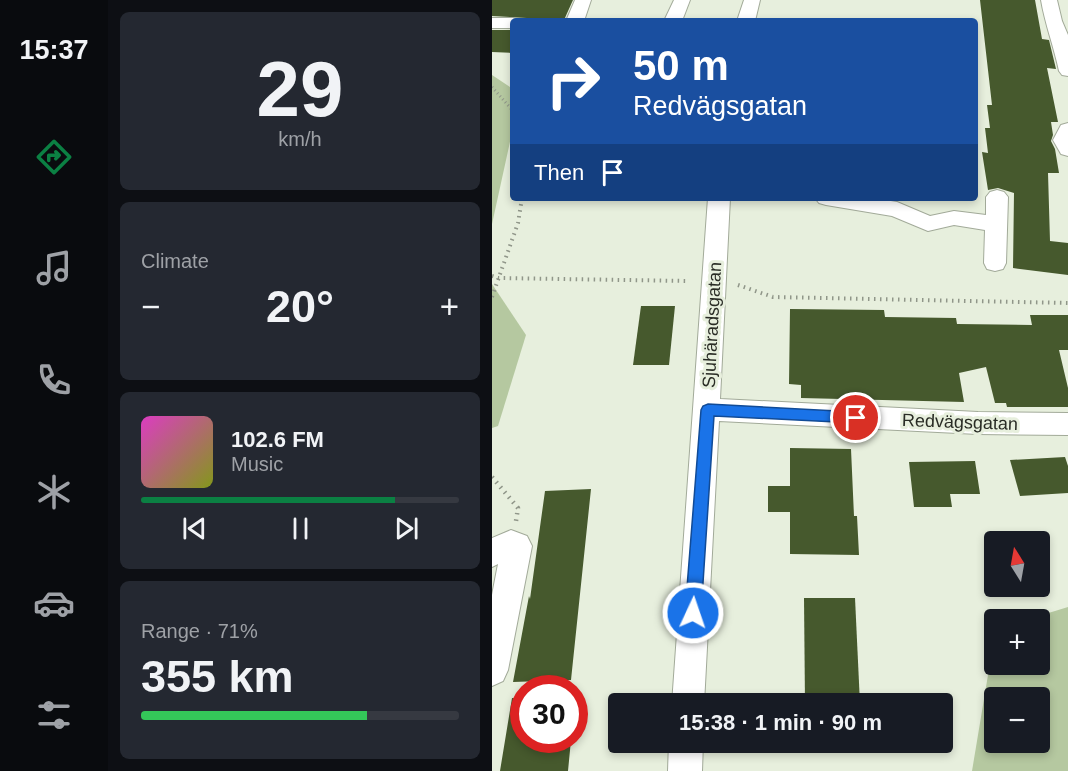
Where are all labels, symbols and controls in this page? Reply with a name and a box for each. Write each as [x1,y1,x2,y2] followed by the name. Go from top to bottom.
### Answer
[19,35,89,65] text: 15:37
[534,42,612,120] icon: right
[633,42,729,89] text: 50 m
[257,45,343,133] text: 29
[633,91,807,121] text: Redvägsgatan
[278,128,322,150] text: km/h
[33,136,75,178] icon: directions
[596,156,629,189] icon: arrive
[534,160,584,185] text: Then
[33,247,75,289] icon: music
[141,250,209,272] text: Climate
[699,262,725,388] street label: Sjuhäradsgatan
[266,281,334,332] text: 20°
[141,288,160,325] text: −
[440,288,459,325] text: +
[33,359,75,401] icon: phone
[830,392,881,443] pin
[839,401,872,434] icon: arrive
[902,410,1018,434] street label: Redvägsgatan
[231,427,324,452] text: 102.6 FM
[231,453,283,475] text: Music
[33,471,75,513] icon: climate
[178,512,211,545] icon: previous
[284,512,317,545] icon: pause
[390,512,423,545] icon: next
[984,531,1050,597] north arrow
[984,531,1050,753] map controls
[661,581,725,645] position arrow
[33,582,75,624] icon: car
[984,609,1050,675] button: +
[141,620,258,642] text: Range · 71%
[141,651,294,702] text: 355 km
[510,675,588,753] speed limit sign: 30
[984,687,1050,753] button: −
[33,694,75,736] icon: filters
[679,710,882,735] text: 15:38 · 1 min · 90 m

